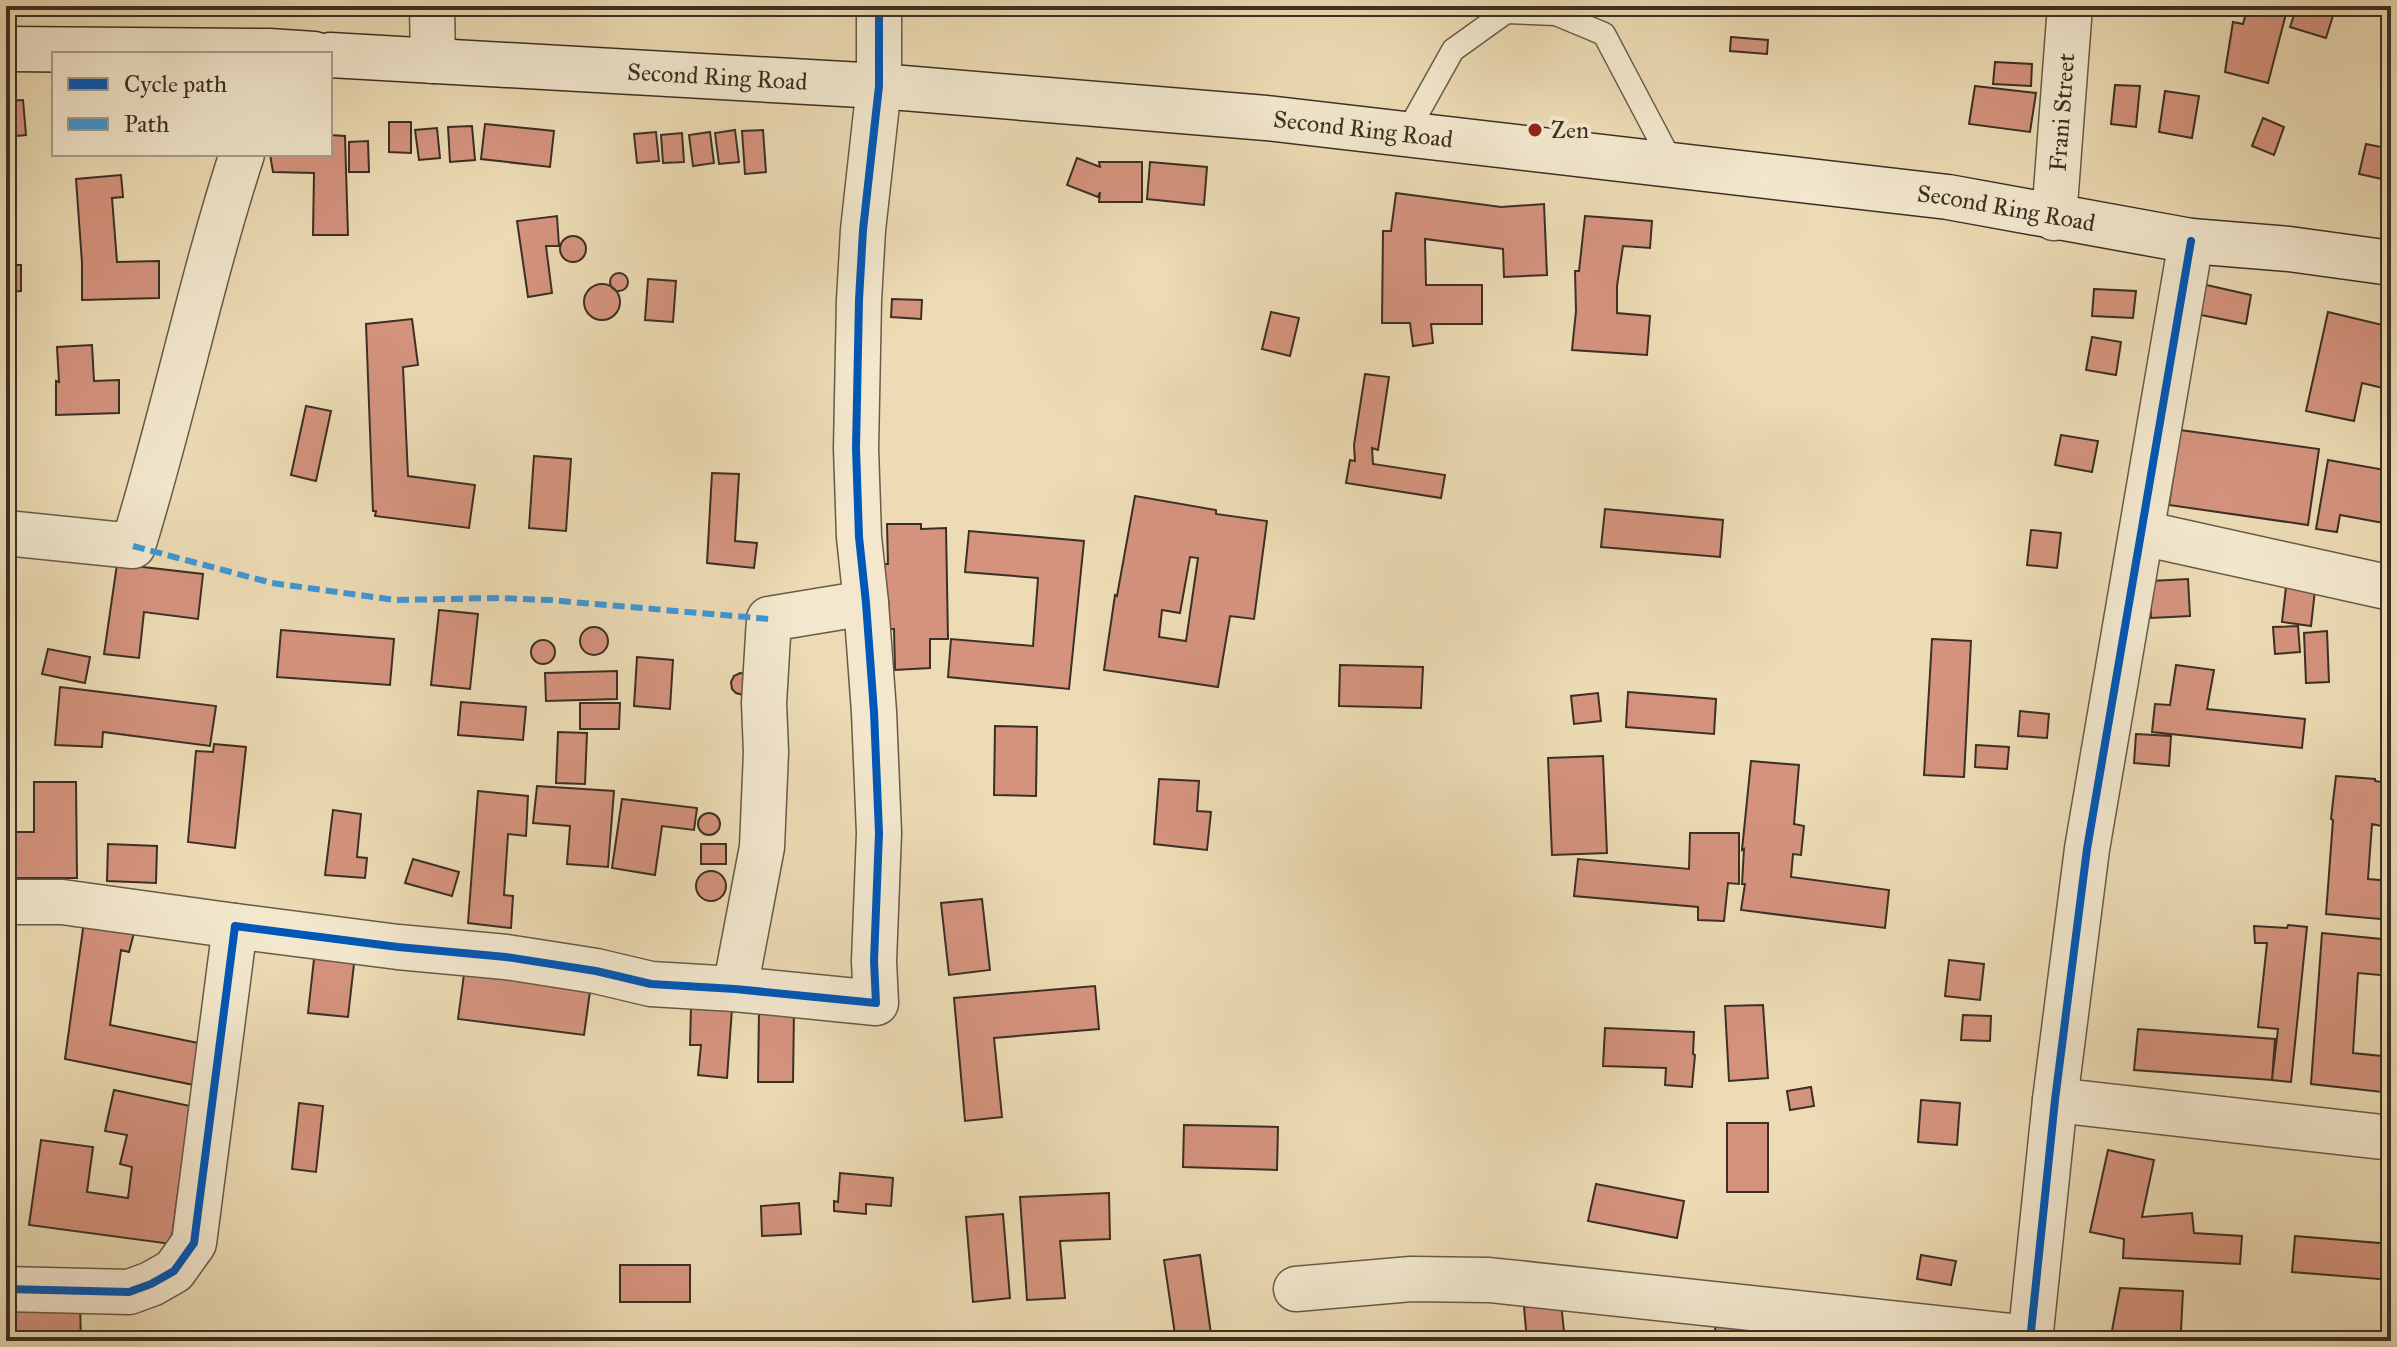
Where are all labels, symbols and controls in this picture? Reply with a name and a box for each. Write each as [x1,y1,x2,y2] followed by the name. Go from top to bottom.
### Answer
[2043,51,2081,173] street label: Frani Street
[52,52,332,156] legend
[626,57,808,97] street label: Second Ring Road
[124,69,227,99] text: Cycle path
[1272,104,1455,155] street label: Second Ring Road
[124,109,169,139] text: Path
[1551,115,1589,145] place label: Zen
[1526,121,1544,139] marker: Zen
[1916,179,2098,238] street label: Second Ring Road

